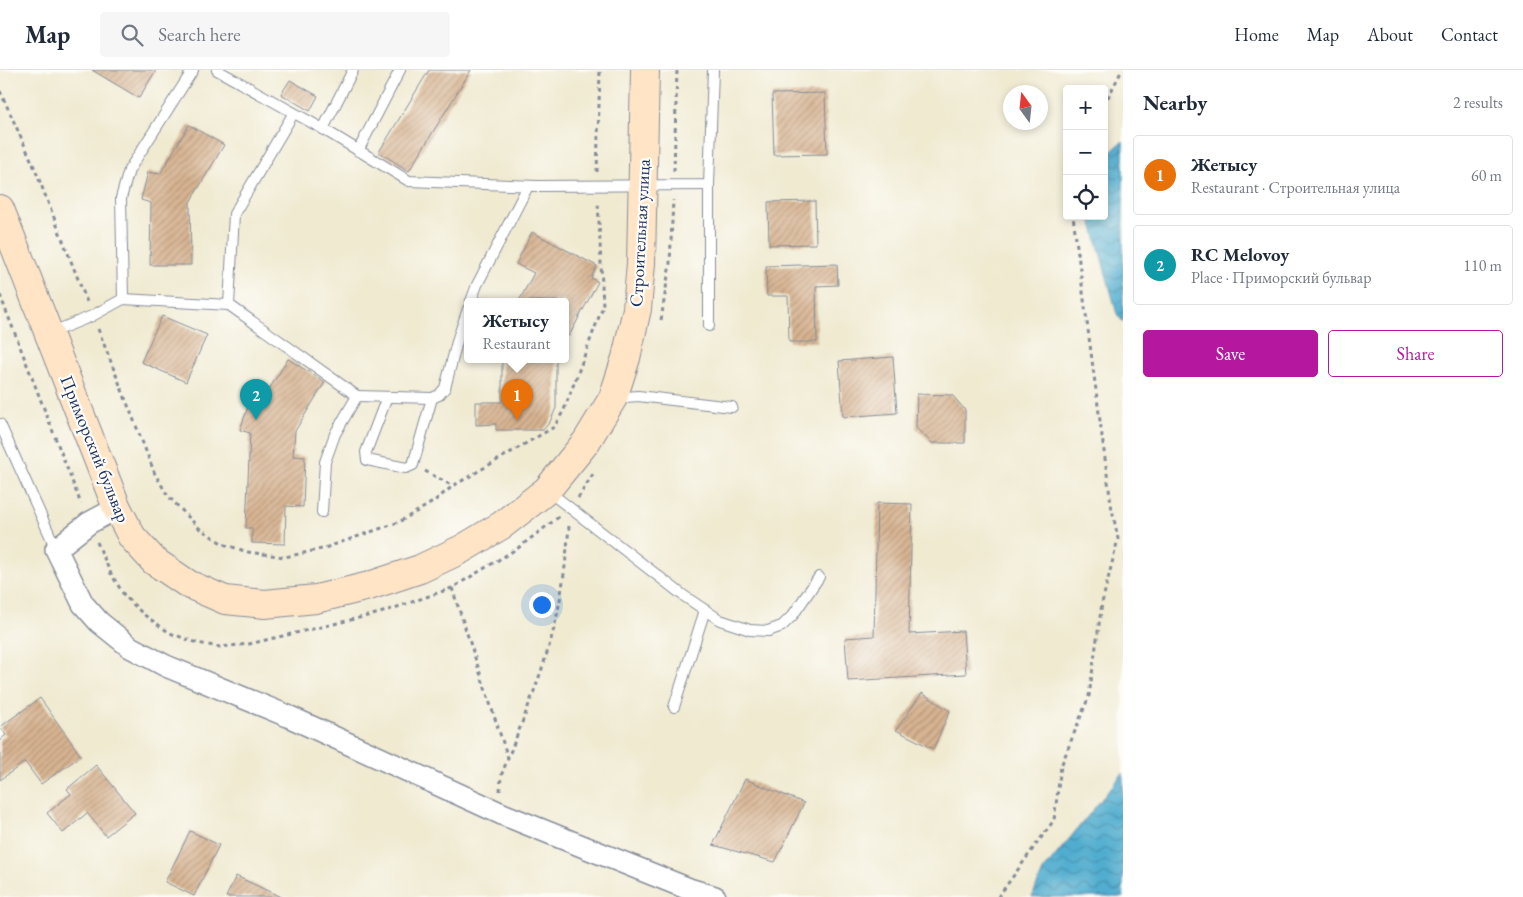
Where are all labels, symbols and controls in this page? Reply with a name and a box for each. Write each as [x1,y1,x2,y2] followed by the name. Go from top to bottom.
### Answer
[100,12,450,57] search box
[25,19,70,50] text: Map
[118,21,146,49] icon: search
[158,22,241,47] text: Search here
[1234,23,1279,46] text: Home
[1307,23,1339,46] text: Map
[1367,23,1413,46] text: About
[1441,23,1498,46] text: Contact
[1003,85,1048,130] north arrow
[1063,85,1108,220] map controls
[1063,85,1108,130] button: +
[1143,89,1207,116] text: Nearby
[1453,92,1503,113] text: 2 results
[1063,130,1108,175] button: −
[1191,152,1257,177] text: Жетысу
[624,158,655,308] street label: Строительная улица
[1156,165,1164,186] text: 1
[1471,165,1502,186] text: 60 m
[1063,175,1108,220] button: locate
[1191,177,1400,198] text: Restaurant · Строительная улица
[1191,242,1289,267] text: RC Melovoy
[1156,255,1164,276] text: 2
[1463,255,1502,276] text: 110 m
[1191,267,1372,288] text: Place · Приморский бульвар
[464,298,569,363] popup
[483,308,549,333] text: Жетысу
[1143,330,1318,377] button: Save
[1328,330,1503,377] button: Share
[483,333,550,354] text: Restaurant
[55,372,136,526] street label: Приморский бульвар
[240,379,272,420] pin: 2
[501,379,533,420] pin: 1
[529,592,555,618] your location

